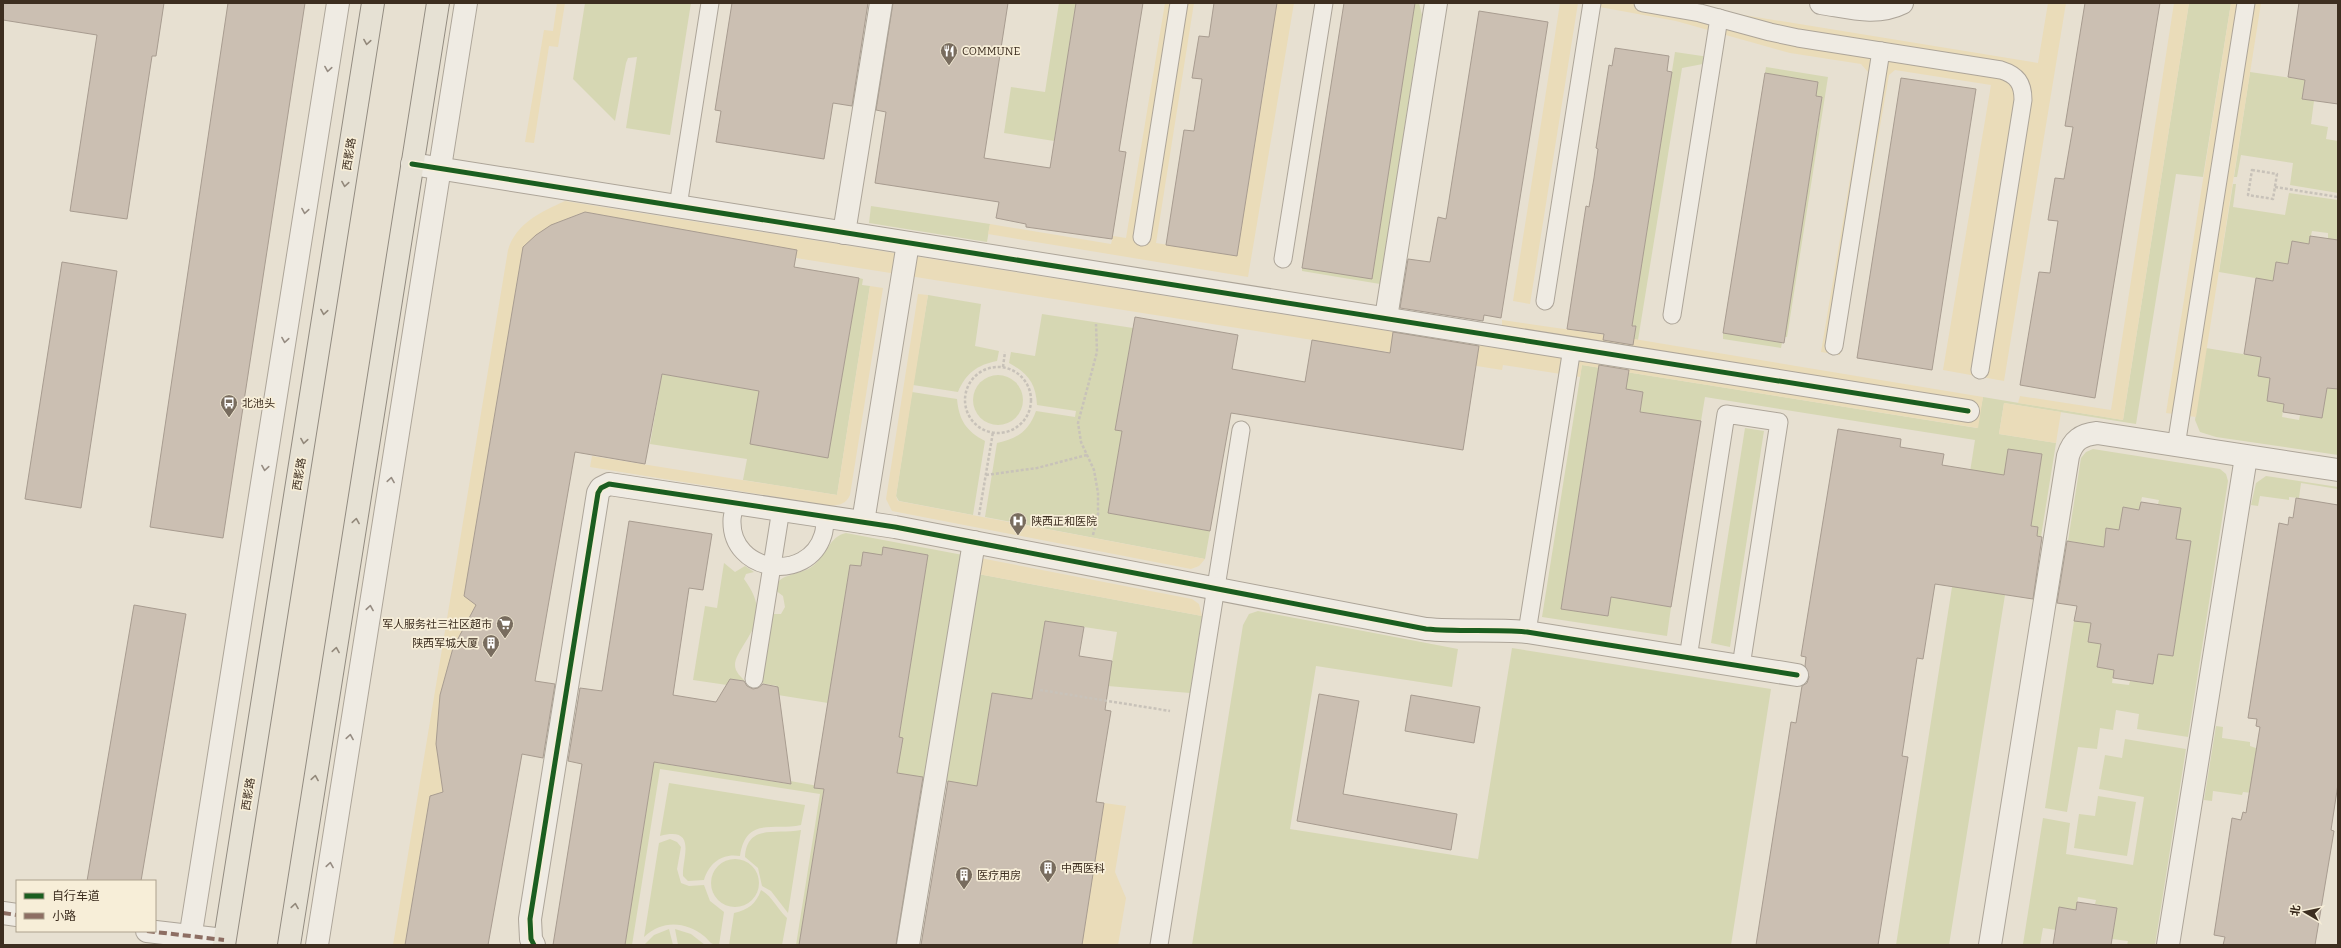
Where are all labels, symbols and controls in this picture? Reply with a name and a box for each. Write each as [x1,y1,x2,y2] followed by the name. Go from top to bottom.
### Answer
[363,38,372,45] one-way arrow
[939,41,959,66] restaurant icon: COMMUNE
[962,45,1020,58] place label: COMMUNE
[324,66,333,72] one-way arrow
[340,137,358,171] street label: 西影路
[341,181,350,187] one-way arrow
[301,208,310,214] one-way arrow
[320,309,329,315] one-way arrow
[281,337,290,343] one-way arrow
[219,393,239,418] bus stop icon: 北池头
[242,397,275,410] place label: 北池头
[300,437,309,444] one-way arrow
[290,457,308,491] street label: 西影路
[261,465,270,471] one-way arrow
[386,477,395,483] one-way arrow
[1008,511,1028,536] hospital icon: 陕西正和医院
[1031,515,1097,528] place label: 陕西正和医院
[351,518,360,524] one-way arrow
[365,605,374,611] one-way arrow
[495,614,515,639] supermarket icon: 军人服务社三社区超市
[382,618,492,631] place label: 军人服务社三社区超市
[481,633,501,658] building icon: 陕西军城大厦
[412,637,478,650] place label: 陕西军城大厦
[331,647,339,653] one-way arrow
[345,734,354,740] one-way arrow
[310,775,319,781] one-way arrow
[239,777,257,811] street label: 西影路
[1038,858,1058,883] building icon: 中西医科
[325,862,334,868] one-way arrow
[1061,862,1105,875] place label: 中西医科
[954,865,974,890] building icon: 医疗用房
[977,869,1021,882] place label: 医疗用房
[16,880,156,932] legend
[52,889,100,903] text: 自行车道
[2285,892,2325,932] north arrow
[290,903,299,910] one-way arrow
[2288,904,2303,917] text: 北
[52,909,76,923] text: 小路

